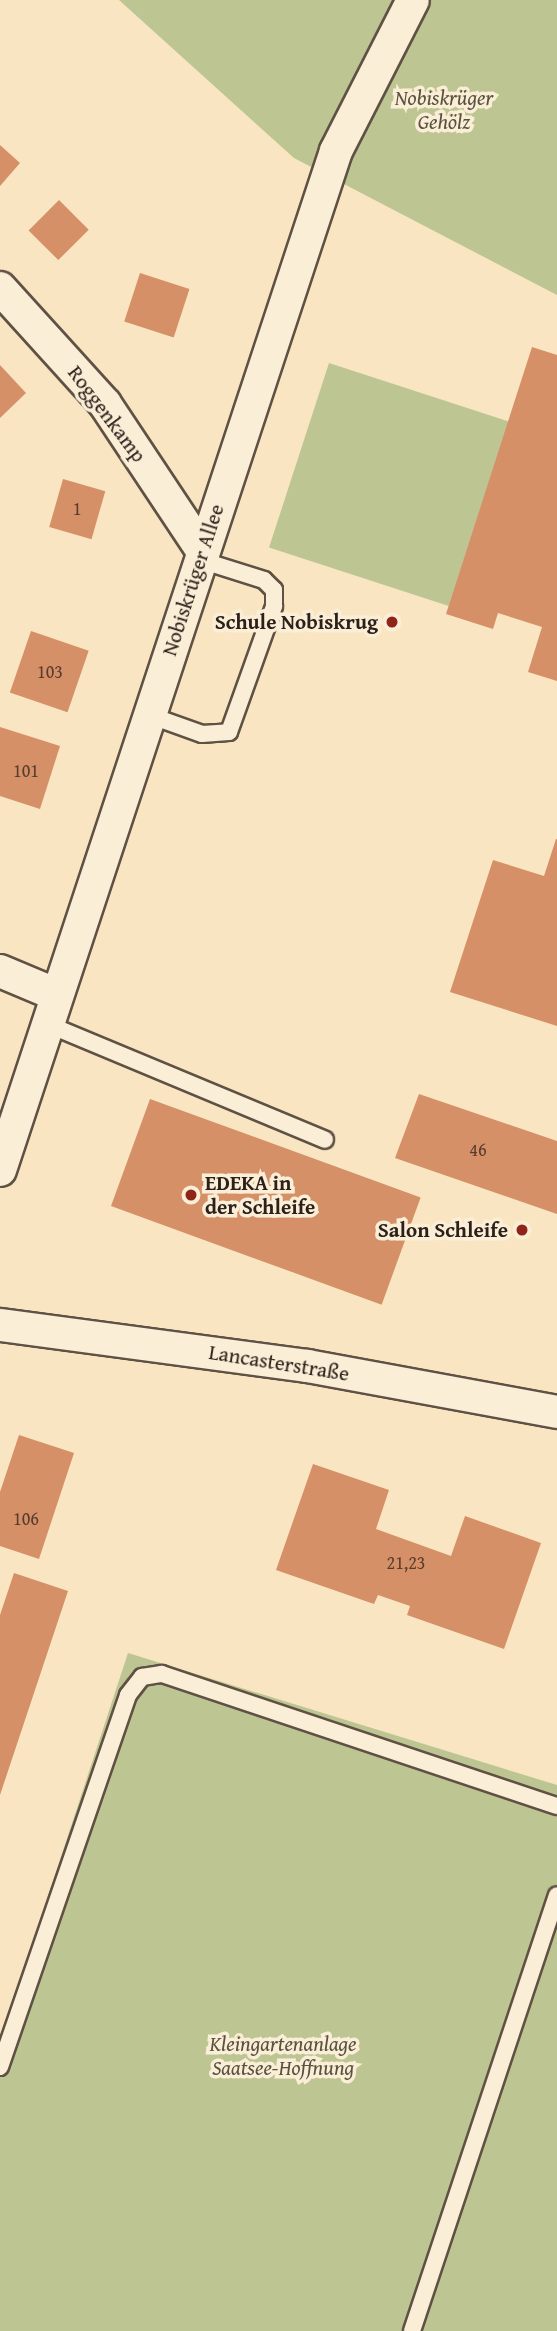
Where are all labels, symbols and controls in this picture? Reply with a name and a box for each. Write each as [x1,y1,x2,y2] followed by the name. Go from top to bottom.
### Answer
[395,85,493,135] park label: Nobiskrüger Gehölz
[63,361,151,467] street label: Roggenkamp
[73,498,81,520] house number: 1
[157,501,229,659] street label: Nobiskrüger Allee
[215,609,378,635] place label: Schule Nobiskrug
[384,614,400,630] marker: Schule Nobiskrug
[37,661,63,683] house number: 103
[13,760,39,782] house number: 101
[469,1139,487,1161] house number: 46
[205,1170,315,1220] place label: EDEKA in der Schleife
[183,1187,199,1203] marker: EDEKA in der Schleife
[378,1217,508,1243] place label: Salon Schleife
[514,1222,530,1238] marker: Salon Schleife
[207,1339,351,1387] street label: Lancasterstraße
[13,1508,39,1530] house number: 106
[386,1552,426,1574] house number: 21,23
[209,2031,357,2081] park label: Kleingartenanlage Saatsee-Hoffnung

